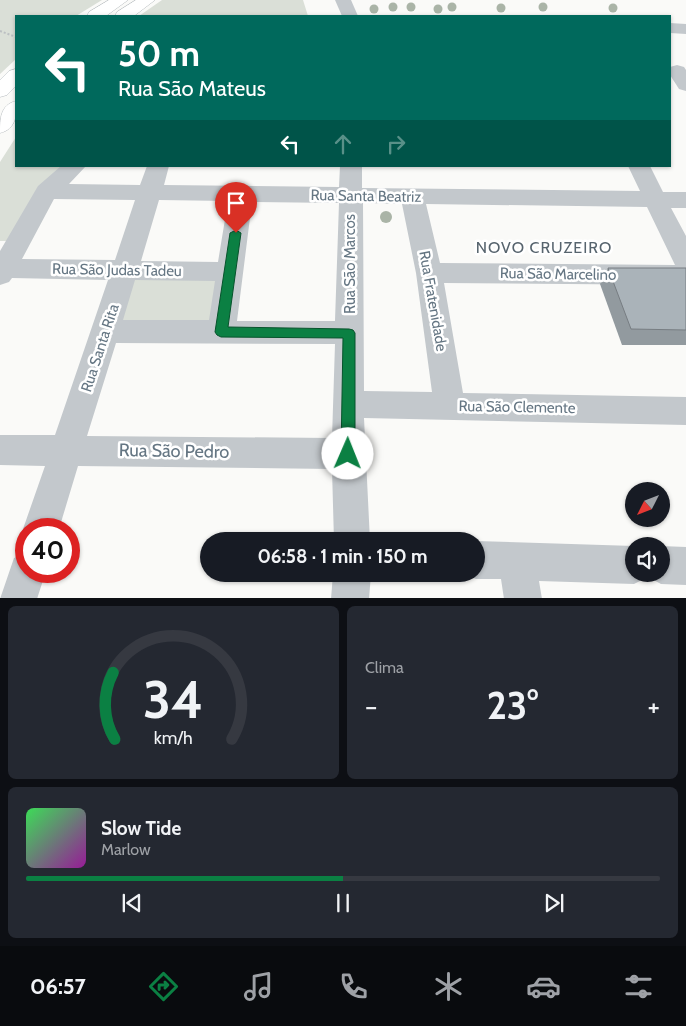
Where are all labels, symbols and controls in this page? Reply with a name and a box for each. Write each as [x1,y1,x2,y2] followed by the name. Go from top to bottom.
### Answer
[118,32,200,75] text: 50 m
[35,35,100,100] icon: left
[118,75,266,102] text: Rua São Mateus
[276,130,304,158] icon: left
[329,130,357,158] icon: ahead
[382,130,410,158] icon: right
[215,182,257,233] pin
[310,186,422,206] street label: Rua Santa Beatriz
[222,189,250,217] icon: arrive
[341,214,359,314] street label: Rua São Marcos
[476,238,612,257] district label: NOVO CRUZEIRO
[415,249,451,353] street label: Rua Fratenidade
[52,260,182,280] street label: Rua São Judas Tadeu
[500,264,616,284] street label: Rua São Marcelino
[77,301,123,394] street label: Rua Santa Rita
[458,397,576,417] street label: Rua São Clemente
[321,427,373,479] position arrow
[119,439,230,463] street label: Rua São Pedro
[625,482,670,528] north arrow
[625,482,670,582] map controls
[15,518,80,583] speed limit sign: 40
[625,537,670,582] button: sound
[257,545,428,568] text: 06:58 · 1 min · 150 m
[365,658,404,677] text: Clima
[143,668,204,731] text: 34
[487,682,538,729] text: 23°
[365,689,377,723] text: −
[648,689,660,723] text: +
[154,727,193,748] text: km/h
[101,817,181,840] text: Slow Tide
[101,840,151,859] text: Marlow
[118,889,146,917] icon: previous
[329,889,357,917] icon: pause
[540,889,568,917] icon: next
[146,969,181,1004] icon: directions
[241,969,276,1004] icon: music
[336,969,371,1004] icon: phone
[431,969,466,1004] icon: climate
[526,969,561,1004] icon: car
[621,969,656,1004] icon: filters
[30,973,86,1000] text: 06:57

